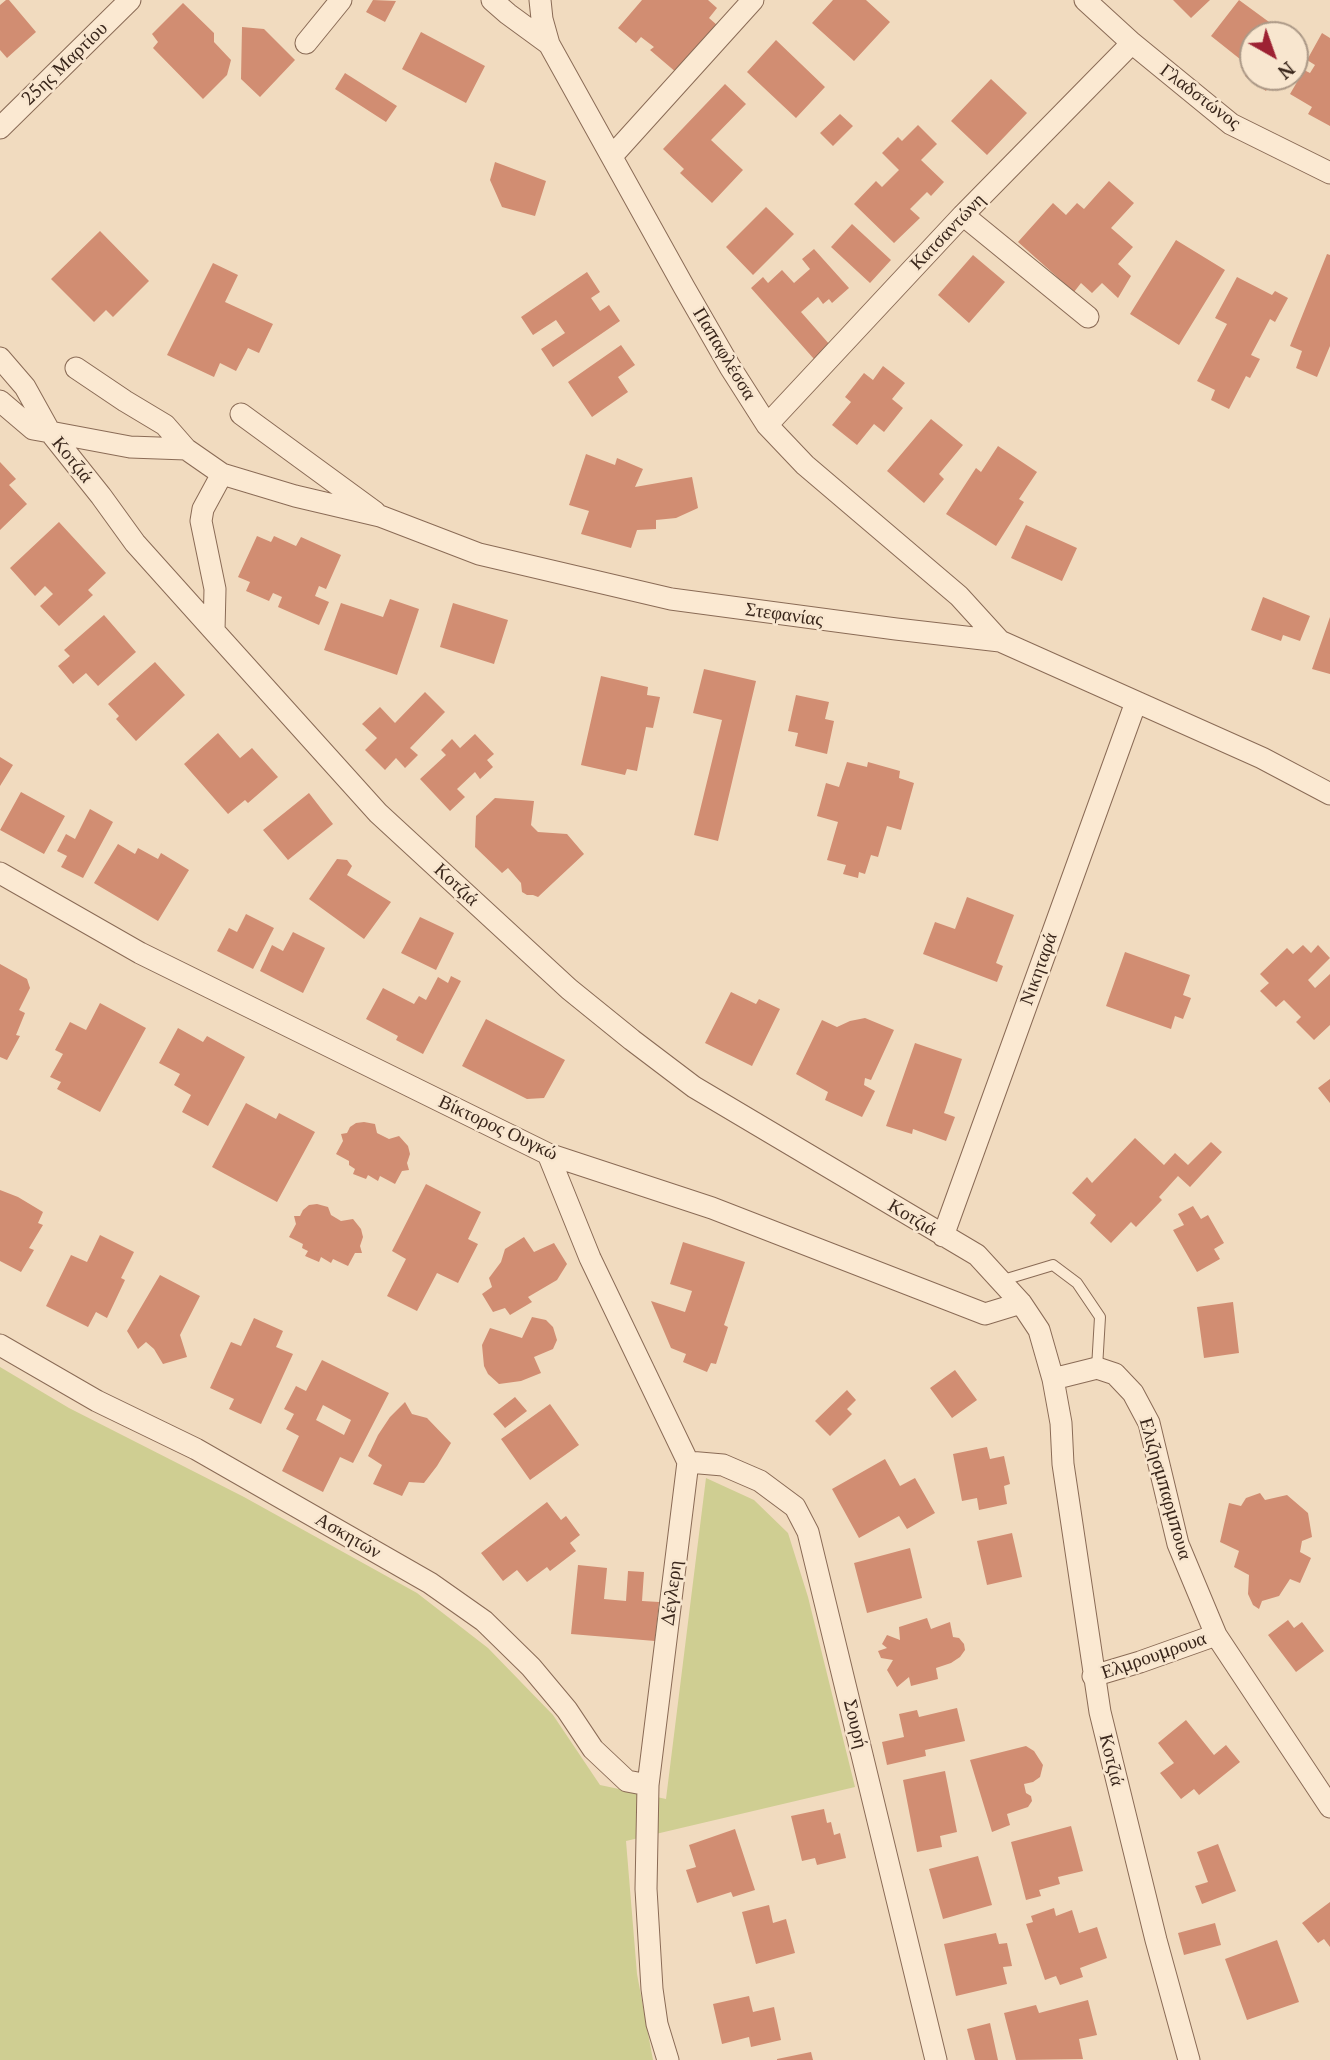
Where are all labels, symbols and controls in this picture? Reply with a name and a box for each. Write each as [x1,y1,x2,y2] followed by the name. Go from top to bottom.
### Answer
[17,17,113,111] street label: 25ης Μαρτίου
[1239,21,1309,91] north arrow
[1273,57,1300,85] text: N
[1155,59,1245,135] street label: Γλαδστώνος
[906,189,990,275] street label: Κατσαντώνη
[687,304,761,404] street label: Παπαφλέσσα
[47,432,97,488] street label: Κοτζιά
[744,598,824,632] street label: Στεφανίας
[429,859,483,911] street label: Κοτζιά
[1015,930,1063,1008] street label: Νικηταρά
[435,1090,561,1166] street label: Βίκτορος Ουγκώ
[884,1195,940,1241] street label: Κοτζιά
[1134,1415,1196,1563] street label: Ελιζησμπαρμπουα
[311,1508,385,1564] street label: Ασκητών
[657,1559,687,1627] street label: Δέγλερη
[1099,1627,1209,1685] street label: Ελμρουμρουα
[838,1697,872,1751] street label: Σουρή
[1094,1732,1128,1788] street label: Κοτζιά

